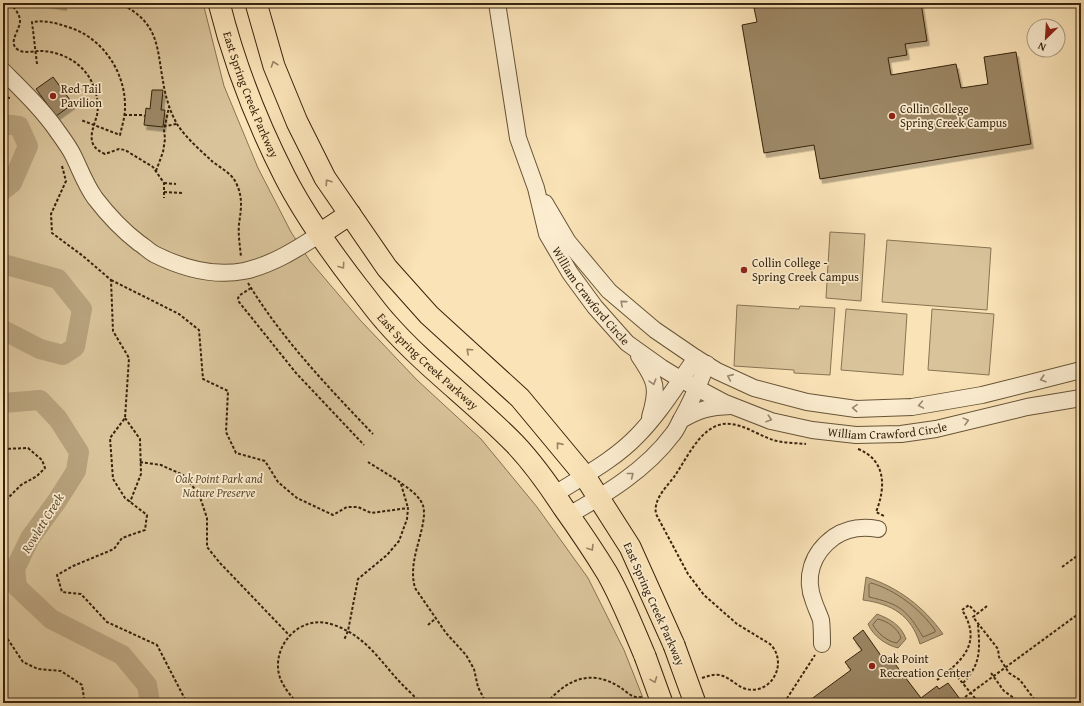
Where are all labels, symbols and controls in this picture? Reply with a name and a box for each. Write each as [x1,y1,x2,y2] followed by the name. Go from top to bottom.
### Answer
[1026,18,1066,58] north arrow
[219,29,283,160] street label: East Spring Creek Parkway
[1034,38,1048,56] text: N
[270,61,279,68] one-way arrow
[61,80,102,111] place label: Red Tail Pavilion
[48,91,58,101] marker: Red Tail Pavilion
[900,100,1007,131] place label: Collin College Spring Creek Campus
[887,111,897,121] marker: Collin College Spring Creek Campus
[325,179,333,186] one-way arrow
[548,243,634,349] street label: William Crawford Circle
[752,254,859,285] place label: Collin College - Spring Creek Campus
[337,262,345,269] one-way arrow
[739,265,749,275] marker: Collin College - Spring Creek Campus
[620,301,628,308] one-way arrow
[374,309,482,413] street label: East Spring Creek Parkway
[466,349,474,356] one-way arrow
[726,374,734,382] one-way arrow
[1040,374,1047,383] one-way arrow
[648,378,657,385] one-way arrow
[917,401,924,409] one-way arrow
[852,404,858,413] one-way arrow
[765,415,772,423] one-way arrow
[827,418,949,443] street label: William Crawford Circle
[963,418,969,426] one-way arrow
[557,442,564,449] one-way arrow
[175,470,263,501] park label: Oak Point Park and Nature Preserve
[626,472,633,479] one-way arrow
[16,490,68,558] water label: Rowlett Creek
[619,539,689,668] street label: East Spring Creek Parkway
[586,544,594,551] one-way arrow
[880,650,971,681] place label: Oak Point Recreation Center
[867,661,877,671] marker: Oak Point Recreation Center
[649,676,657,683] one-way arrow

